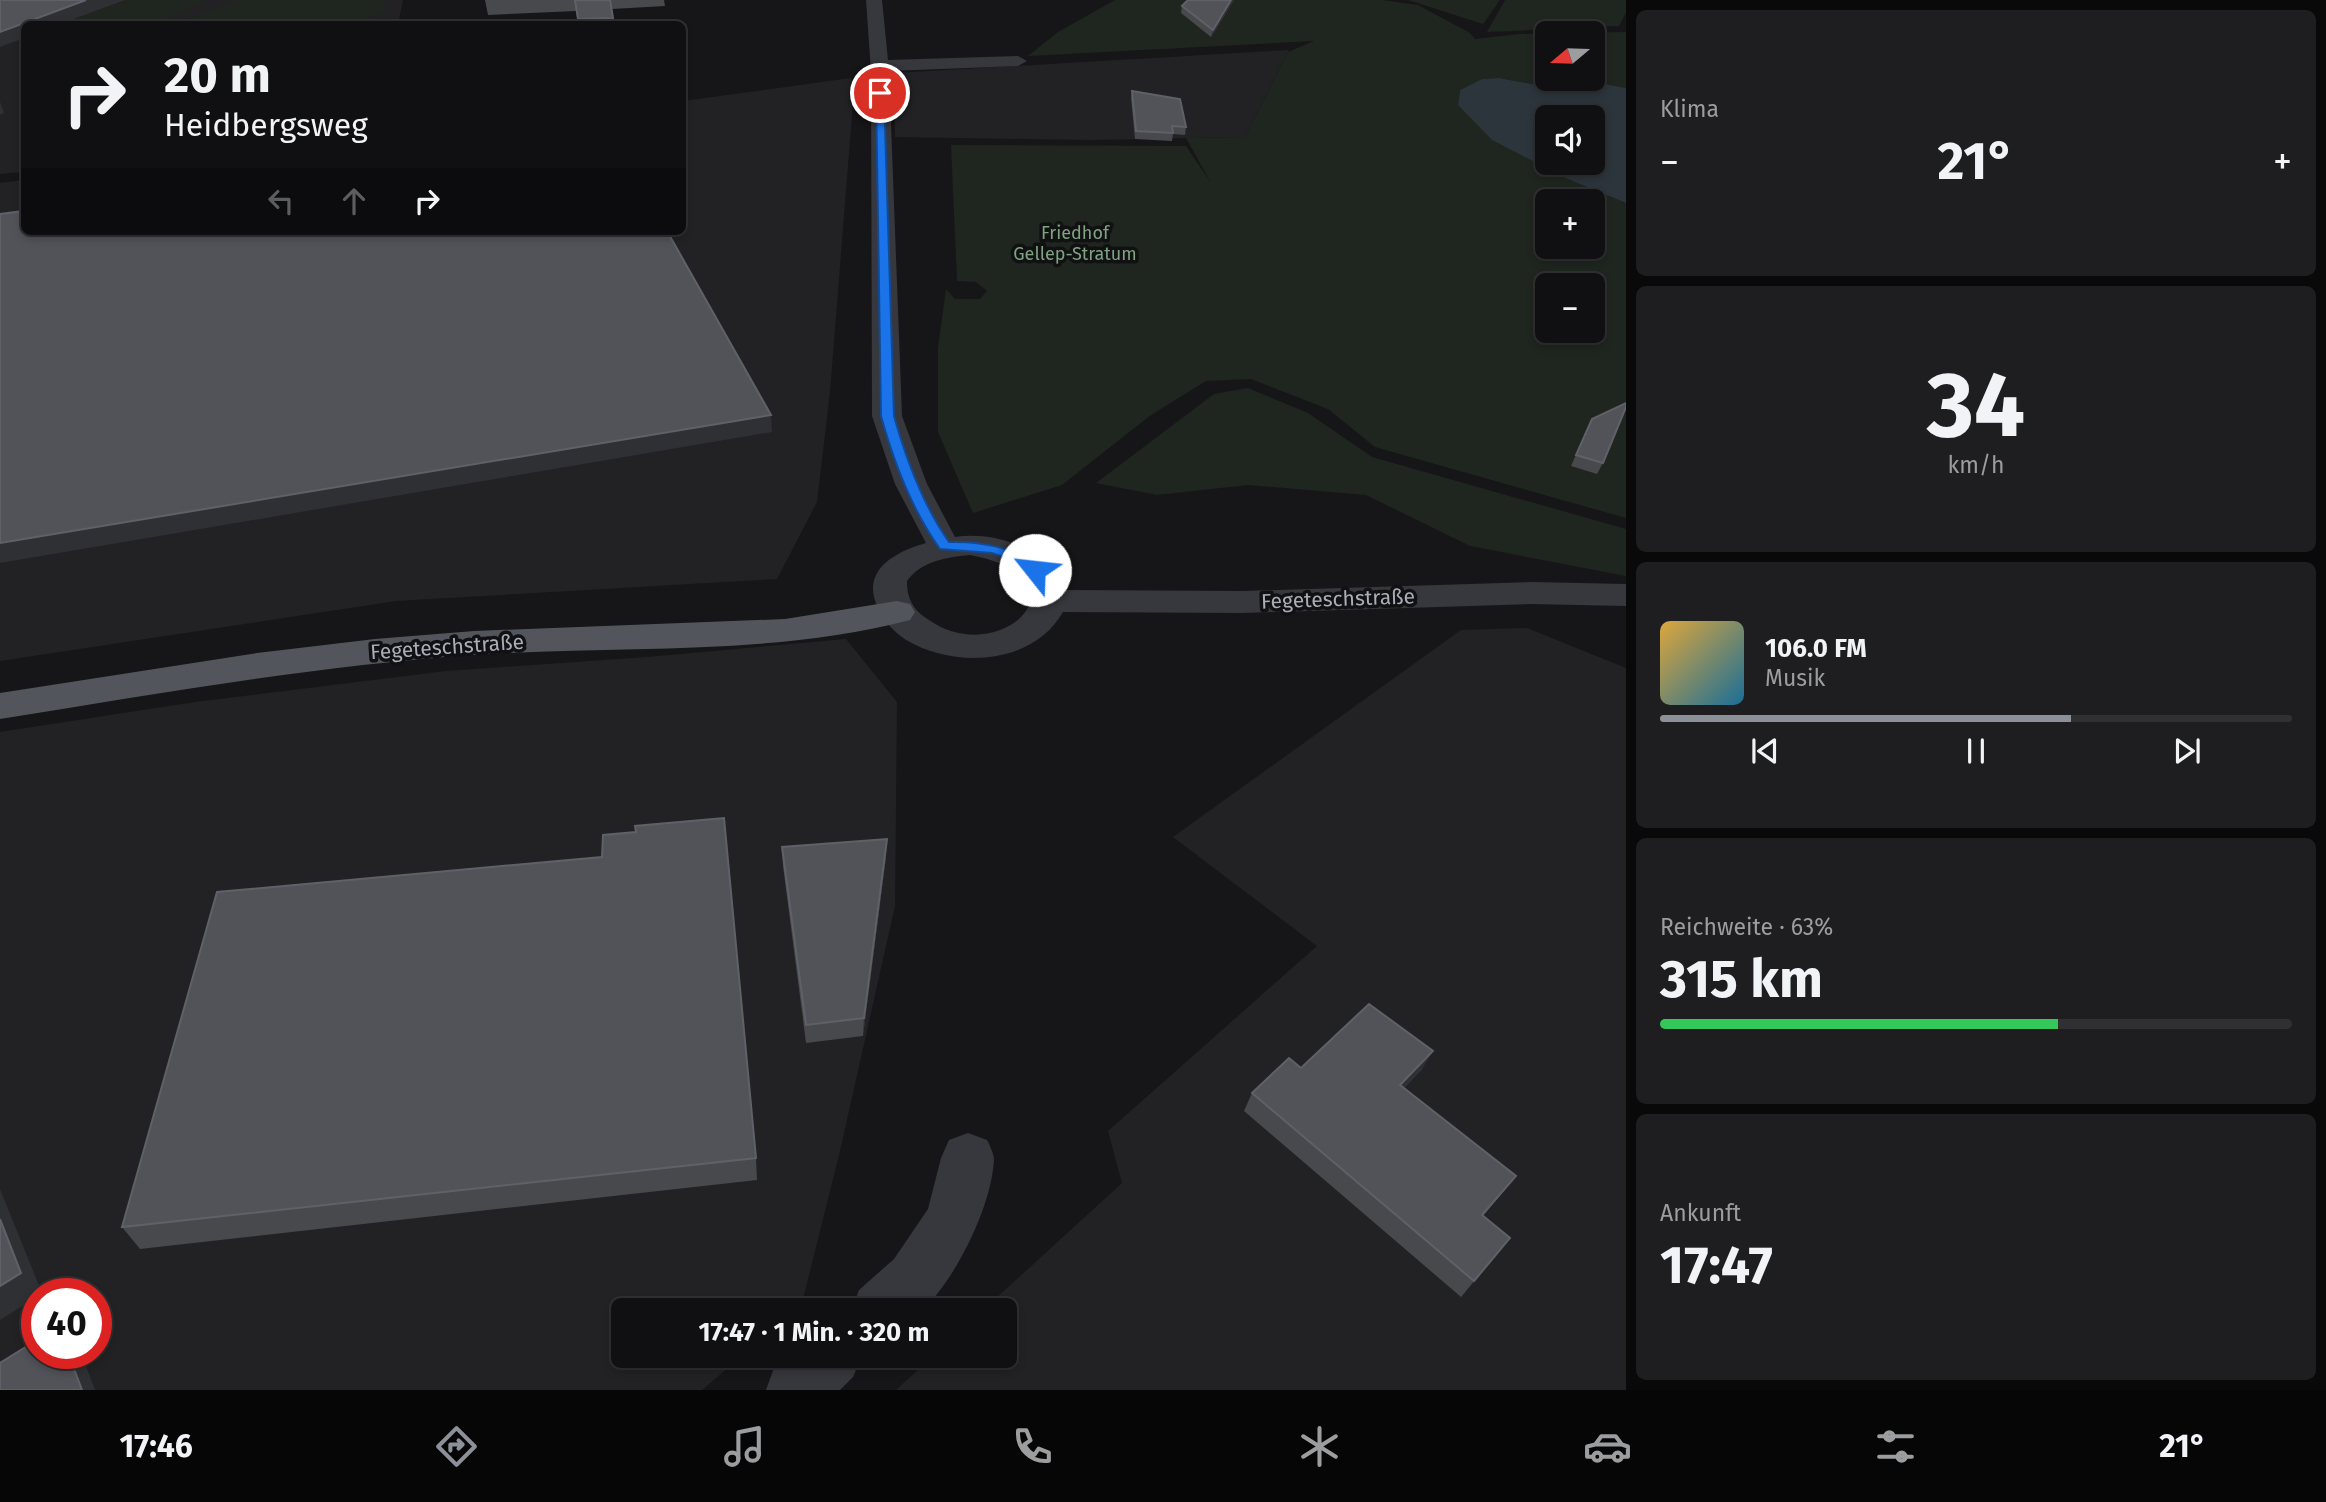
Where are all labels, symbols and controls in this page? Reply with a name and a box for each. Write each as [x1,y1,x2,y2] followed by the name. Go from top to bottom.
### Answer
[1535,21,1605,91] north arrow
[1535,21,1605,343] map controls
[164,46,271,105] text: 20 m
[49,49,140,140] icon: right
[850,63,910,123] pin
[861,74,899,112] icon: arrive
[1660,95,1719,123] text: Klima
[1535,105,1605,175] button: sound
[164,106,368,144] text: Heidbergsweg
[1938,130,2015,193] text: 21°
[1660,139,1679,185] text: −
[2273,139,2292,185] text: +
[262,182,300,220] icon: left
[335,182,373,220] icon: ahead
[408,182,446,220] icon: right
[1535,189,1605,259] button: +
[1013,222,1137,265] park label: Friedhof Gellep-Stratum
[1535,273,1605,343] button: −
[1927,351,2025,460] text: 34
[1948,451,2004,479] text: km/h
[998,533,1072,607] position arrow
[1261,583,1415,615] street label: Fegeteschstraße
[369,629,525,665] street label: Fegeteschstraße
[1765,633,1867,664] text: 106.0 FM
[1765,664,1825,692] text: Musik
[1746,732,1784,770] icon: previous
[1957,732,1995,770] icon: pause
[2168,732,2206,770] icon: next
[1660,913,1833,941] text: Reichweite · 63%
[1660,948,1823,1011] text: 315 km
[1660,1199,1741,1227] text: Ankunft
[1660,1234,1773,1297] text: 17:47
[21,1278,112,1369] speed limit sign: 40
[699,1317,929,1348] text: 17:47 · 1 Min. · 320 m
[432,1422,481,1471] icon: directions
[720,1422,769,1471] icon: music
[1008,1422,1057,1471] icon: phone
[1295,1422,1344,1471] icon: climate
[1583,1422,1632,1471] icon: car
[1871,1422,1920,1471] icon: filters
[119,1427,193,1465] text: 17:46
[2159,1427,2207,1465] text: 21°

